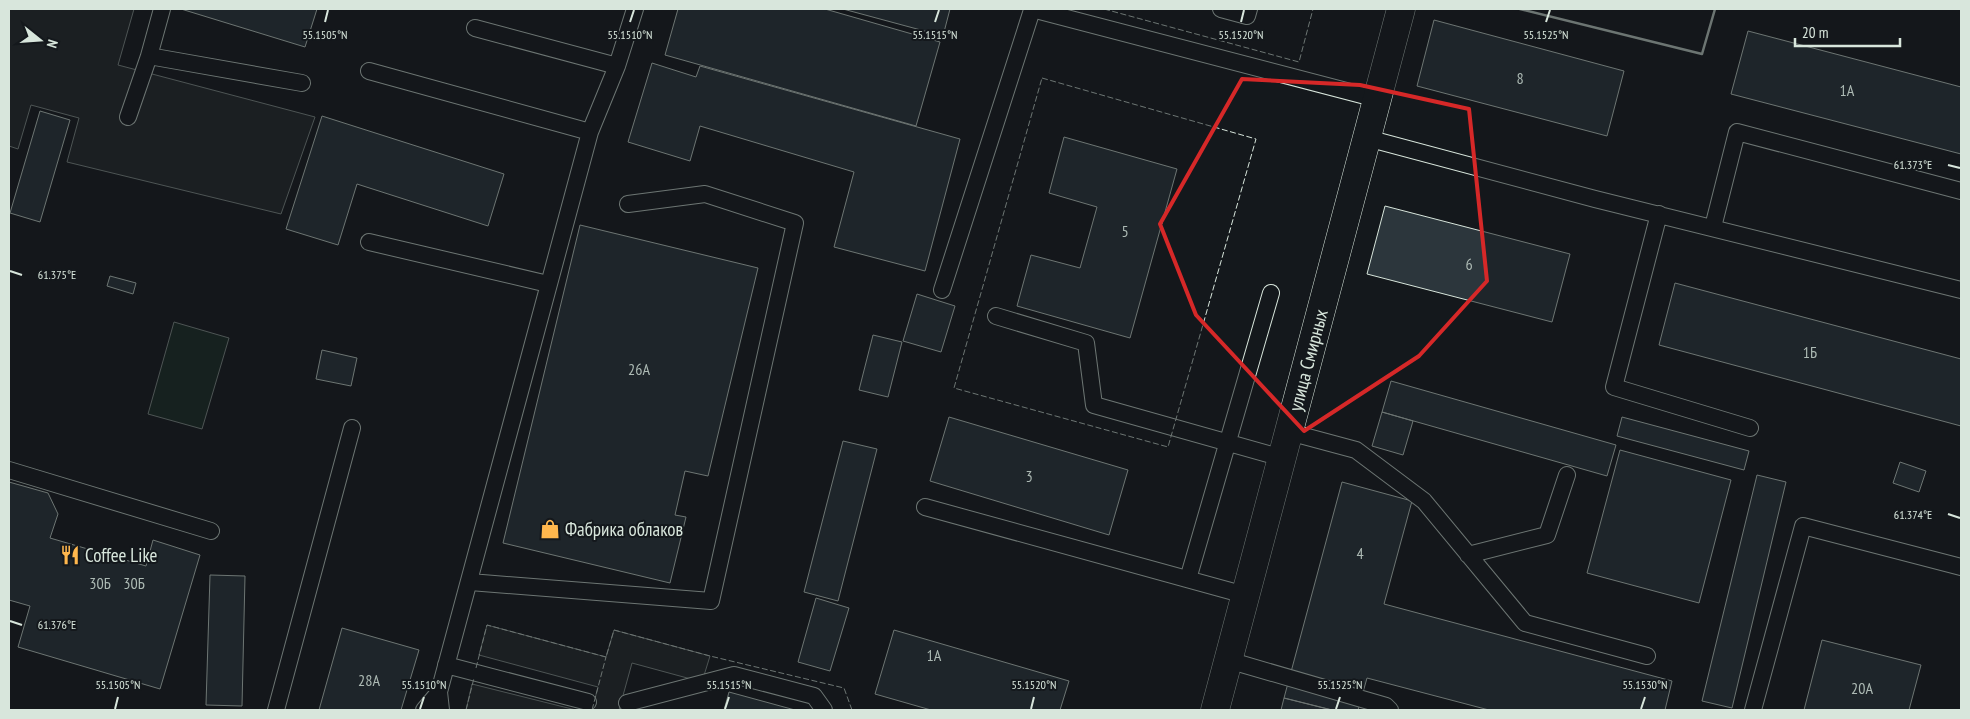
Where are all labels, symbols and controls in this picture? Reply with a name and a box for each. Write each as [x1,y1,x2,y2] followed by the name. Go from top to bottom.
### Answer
[15,15,65,65] north arrow
[1795,15,1900,47] scale bar
[1802,23,1828,42] text: 20 m
[302,27,348,42] text: 55.1505°N
[607,27,653,42] text: 55.1510°N
[912,27,958,42] text: 55.1515°N
[1218,27,1264,42] text: 55.1520°N
[1523,27,1569,42] text: 55.1525°N
[43,38,62,50] text: N
[1516,68,1524,88] house number: 8
[1840,80,1855,100] house number: 1А
[1894,157,1932,172] text: 61.373°E
[1121,221,1129,241] house number: 5
[1465,254,1473,274] house number: 6
[38,267,76,282] text: 61.375°E
[1283,306,1333,414] street label: улица Смирных
[1803,342,1817,362] house number: 1Б
[628,359,650,379] house number: 26А
[1025,466,1033,486] house number: 3
[1894,507,1932,522] text: 61.374°E
[565,517,683,541] place label: Фабрика облаков
[539,518,561,540] shop icon: Фабрика облаков
[85,543,158,567] place label: Coffee Like
[1356,543,1364,563] house number: 4
[59,544,81,566] restaurant icon: Coffee Like
[89,573,111,593] house number: 30Б
[123,573,145,593] house number: 30Б
[38,617,76,632] text: 61.376°E
[927,645,942,665] house number: 1А
[358,670,380,690] house number: 28А
[95,677,141,692] text: 55.1505°N
[401,677,447,692] text: 55.1510°N
[706,677,752,692] text: 55.1515°N
[1011,677,1057,692] text: 55.1520°N
[1317,677,1363,692] text: 55.1525°N
[1622,677,1668,692] text: 55.1530°N
[1851,678,1873,698] house number: 20А

